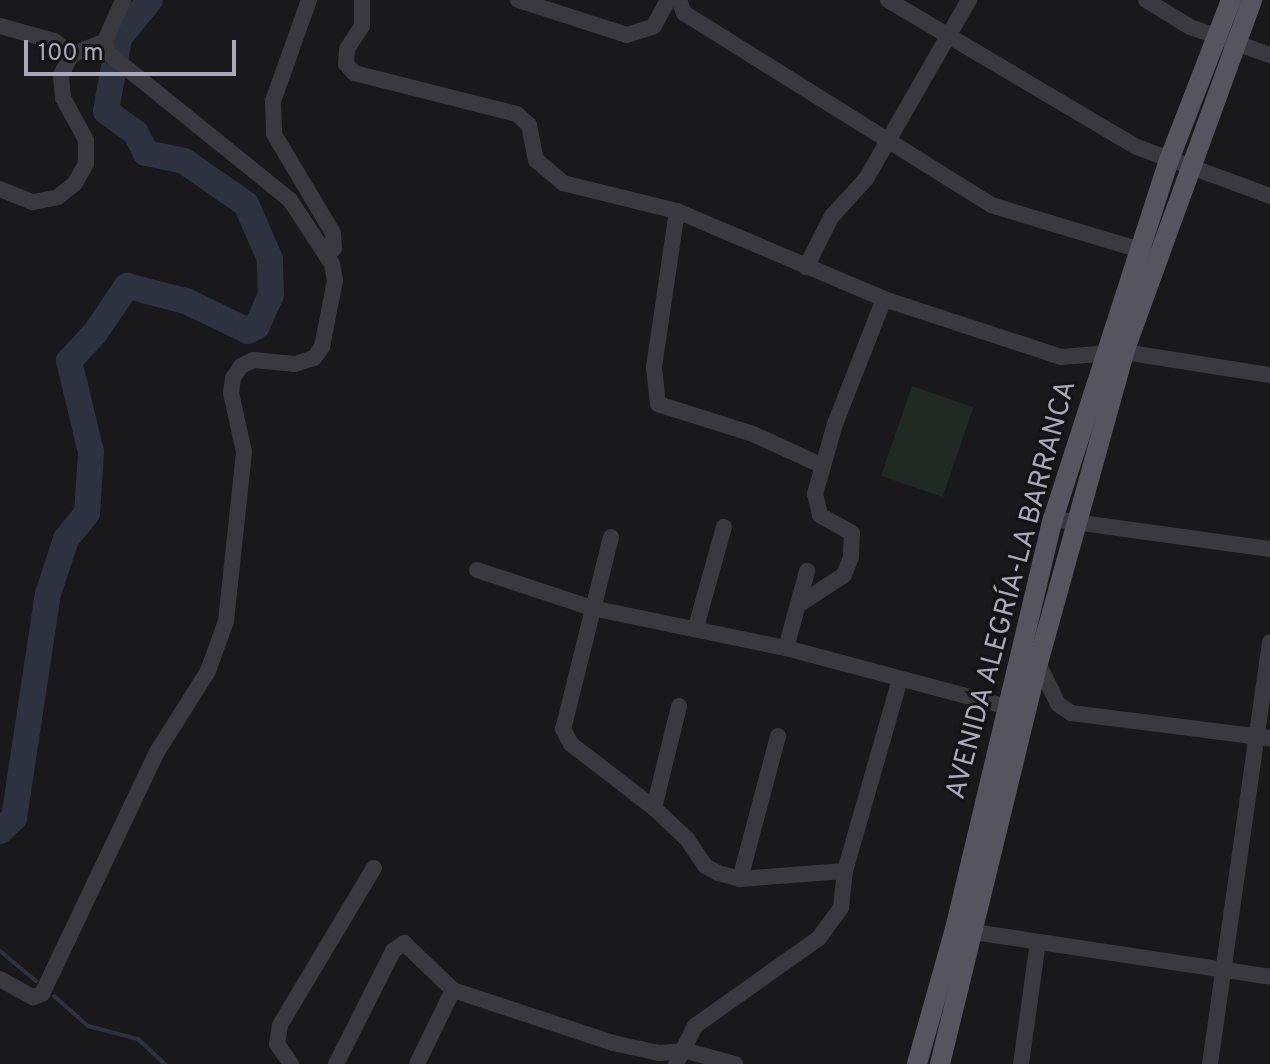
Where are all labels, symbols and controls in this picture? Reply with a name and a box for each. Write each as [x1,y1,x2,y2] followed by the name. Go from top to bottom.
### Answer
[28,24,240,74] scale bar
[38,39,104,69] text: 100 m
[939,375,1085,805] street label: AVENIDA ALEGRÍA-LA BARRANCA

